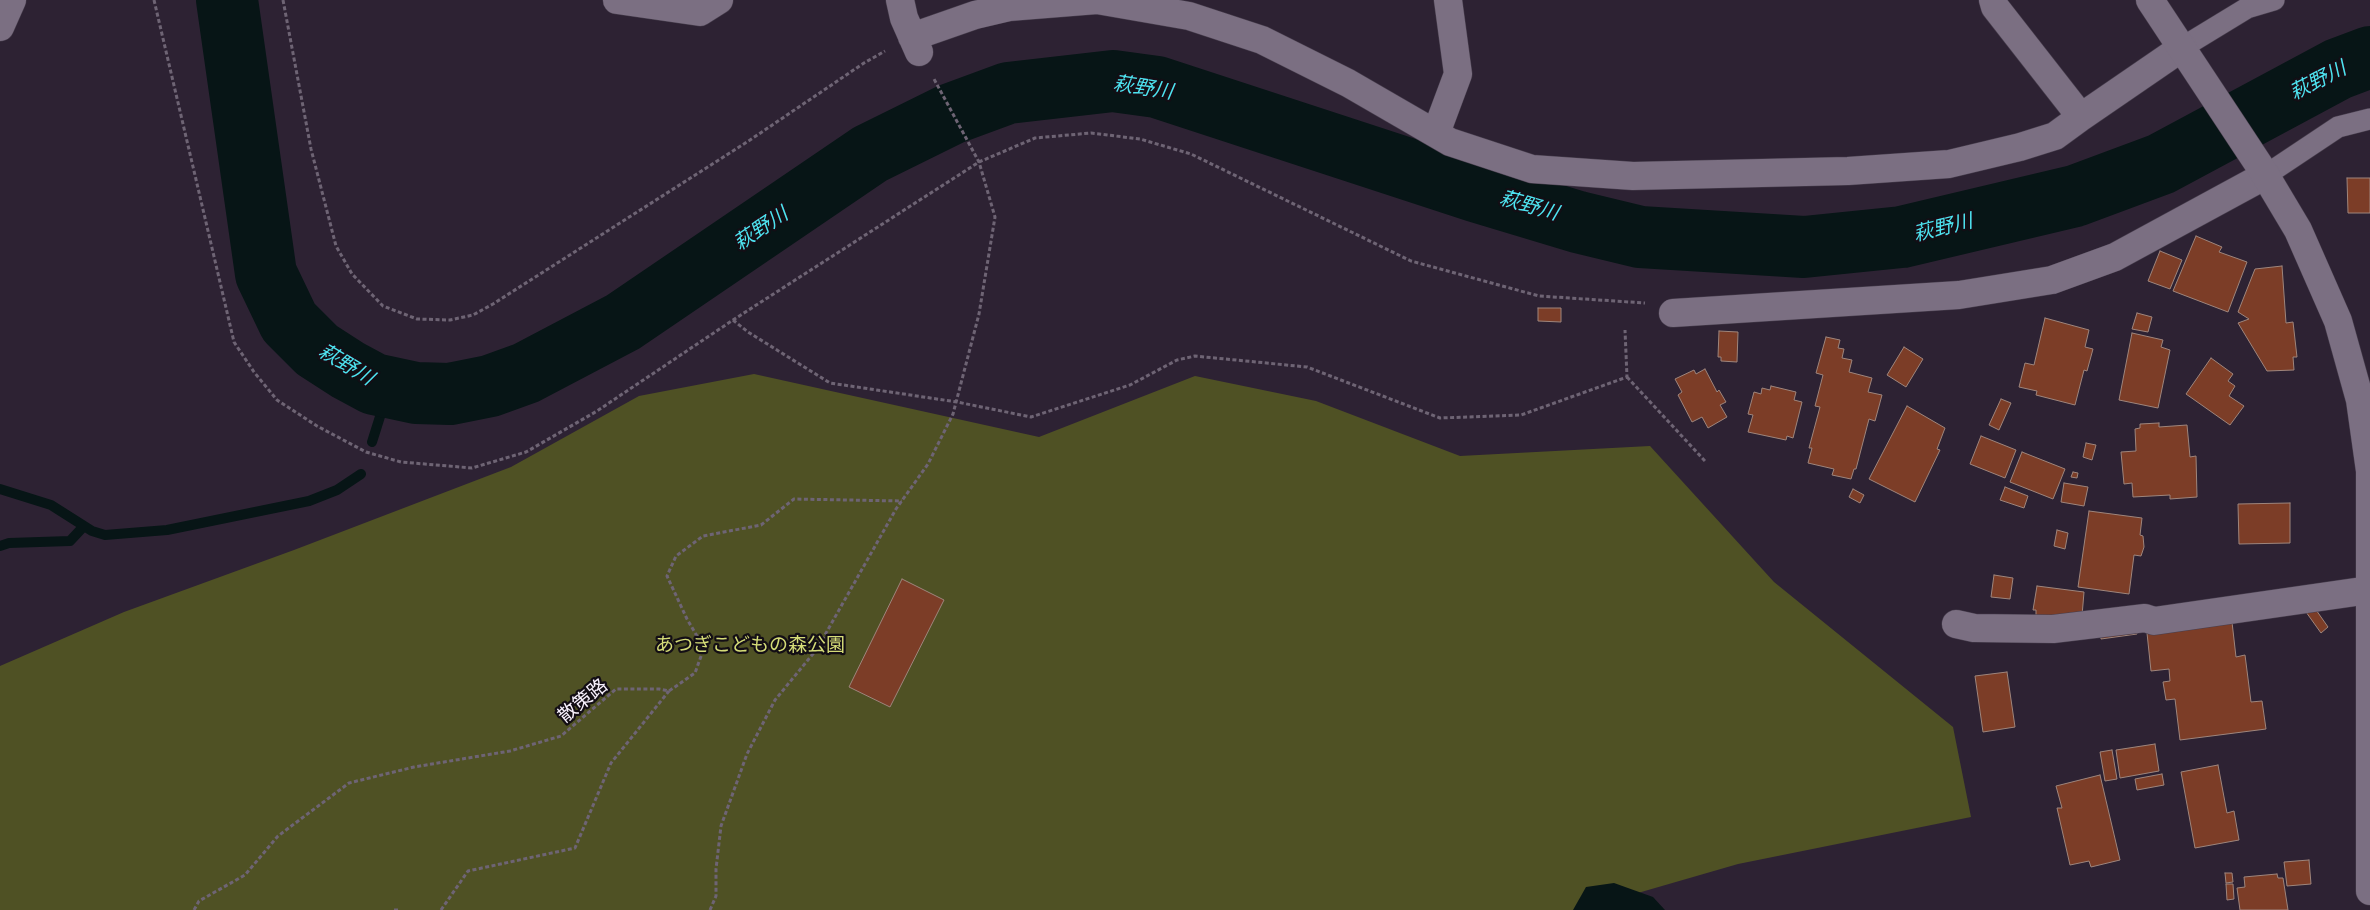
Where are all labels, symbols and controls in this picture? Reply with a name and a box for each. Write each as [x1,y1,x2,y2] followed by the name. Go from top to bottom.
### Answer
[2286,57,2350,105] water label: 萩野川
[1111,71,1175,105] water label: 萩野川
[1497,186,1561,226] water label: 萩野川
[729,202,793,256] water label: 萩野川
[1911,209,1975,247] water label: 萩野川
[314,339,378,391] water label: 萩野川
[655,634,845,656] park label: あつぎこどもの森公園
[554,674,612,728] street label: 散策路

